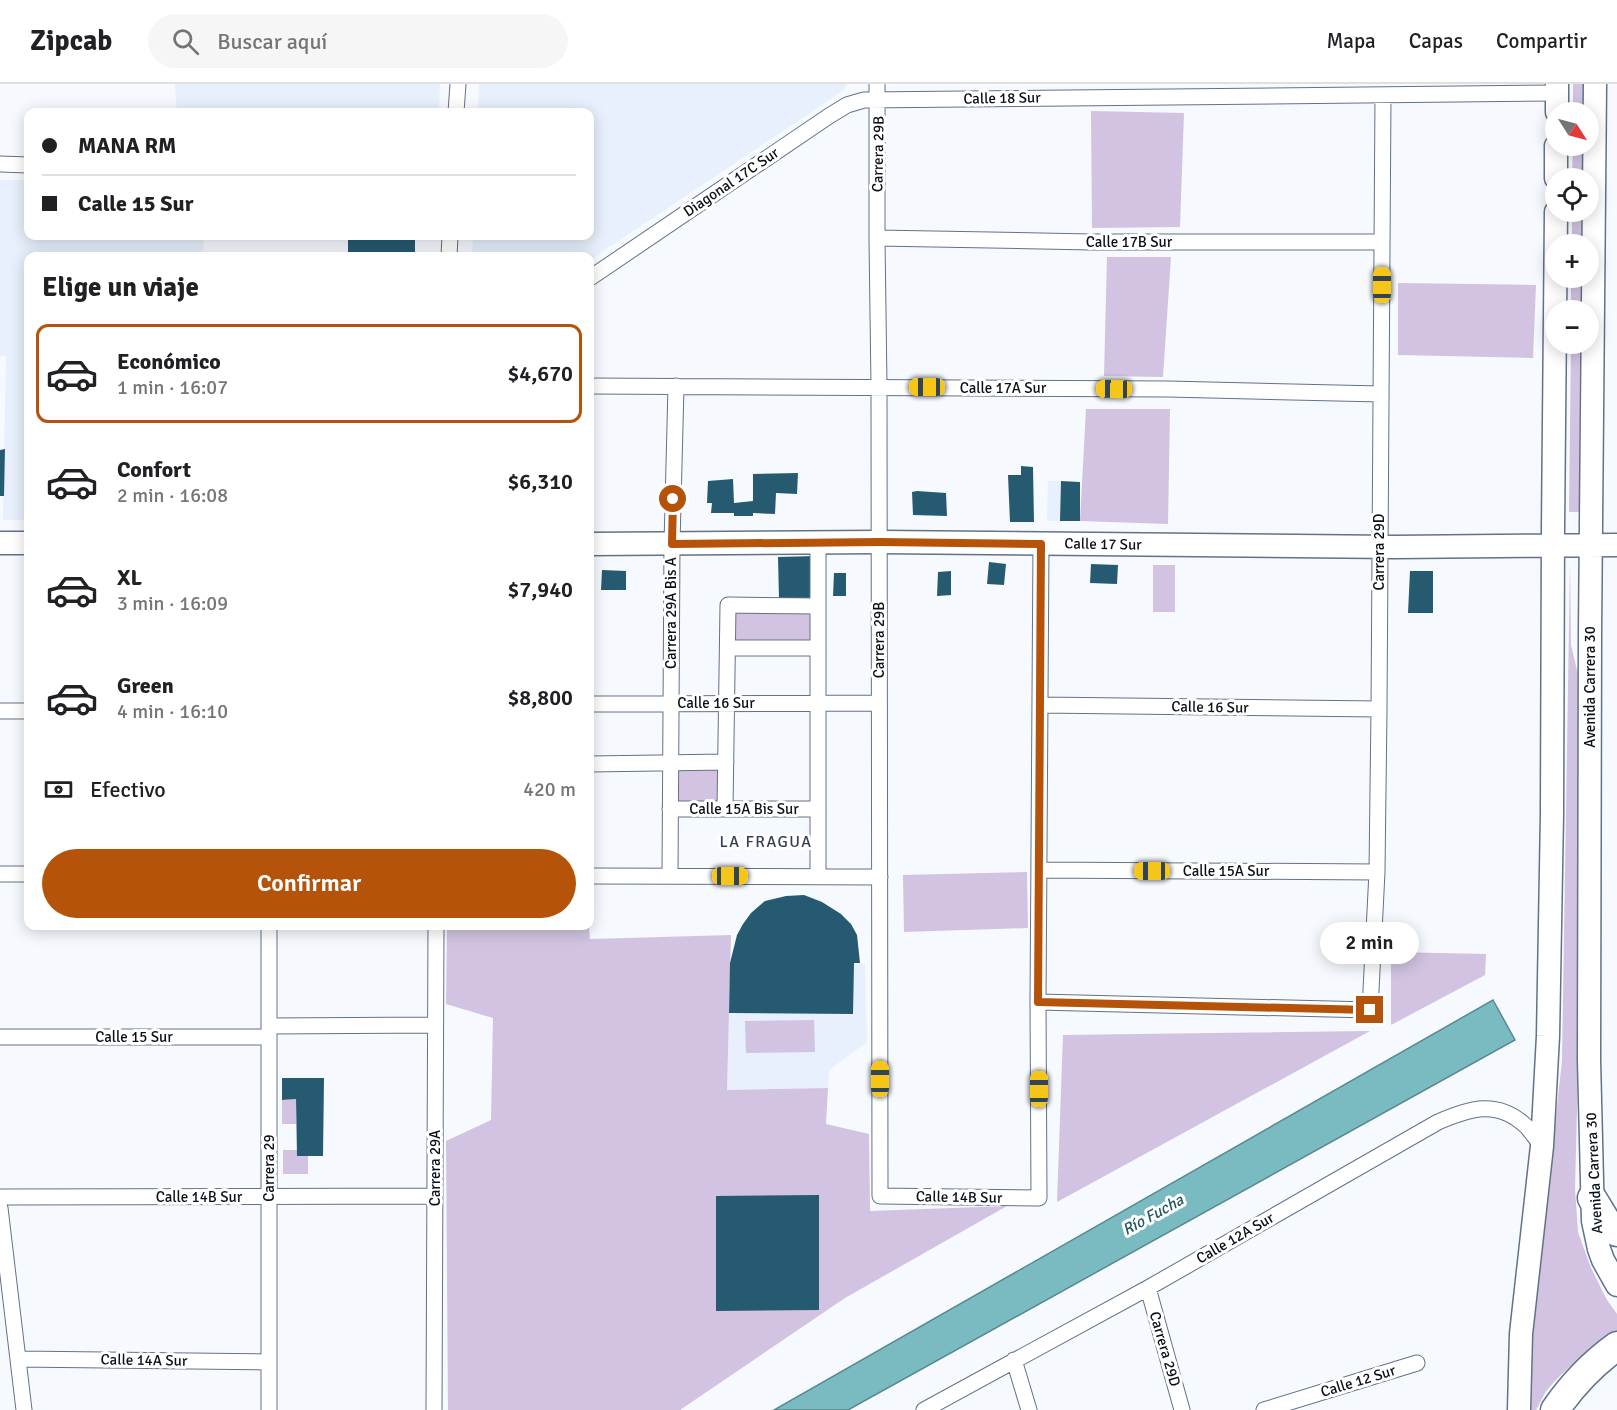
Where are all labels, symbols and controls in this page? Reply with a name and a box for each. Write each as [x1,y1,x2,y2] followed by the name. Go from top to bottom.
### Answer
[148,14,568,68] search box
[30,24,112,58] text: Zipcab
[169,25,202,58] icon: search
[217,28,327,55] text: Buscar aquí
[1326,28,1376,54] text: Mapa
[1409,28,1463,54] text: Capas
[1496,28,1587,54] text: Compartir
[963,88,1041,108] street label: Calle 18 Sur
[1545,102,1599,156] north arrow
[1545,102,1599,354] map controls
[868,116,888,192] street label: Carrera 29B
[78,132,176,159] text: MANA RM
[680,143,783,221] street label: Diagonal 17C Sur
[1545,168,1599,222] button: locate
[78,190,193,217] text: Calle 15 Sur
[1086,233,1173,251] street label: Calle 17B Sur
[1545,234,1599,288] button: +
[1373,267,1391,303] car
[42,271,199,304] text: Elige un viaje
[1545,300,1599,354] button: −
[45,347,99,401] icon: car
[117,348,221,375] text: Económico
[507,360,573,387] text: $4,670
[117,375,228,400] text: 1 min · 16:07
[909,378,945,396] car
[960,379,1047,397] street label: Calle 17A Sur
[1096,380,1132,398] car
[45,455,99,509] icon: car
[117,456,191,483] text: Confort
[507,468,573,495] text: $6,310
[117,483,228,508] text: 2 min · 16:08
[659,485,686,512] route start
[1370,513,1388,591] street label: Carrera 29D
[1064,534,1142,554] street label: Calle 17 Sur
[662,557,680,669] street label: Carrera 29A Bis A
[45,563,99,617] icon: car
[117,564,142,591] text: XL
[507,576,573,603] text: $7,940
[117,591,228,616] text: 3 min · 16:09
[870,602,888,678] street label: Carrera 29B
[1581,626,1599,748] street label: Avenida Carrera 30
[45,671,99,725] icon: car
[117,672,174,699] text: Green
[507,684,573,711] text: $8,800
[677,694,755,712] street label: Calle 16 Sur
[1171,697,1249,717] street label: Calle 16 Sur
[117,699,228,724] text: 4 min · 16:10
[42,773,75,806] icon: cash
[90,776,166,803] text: Efectivo
[523,777,576,802] text: 420 m
[689,800,799,818] street label: Calle 15A Bis Sur
[719,832,813,852] district label: LA FRAGUA
[42,849,576,918] button: Confirmar
[1134,862,1170,880] car
[1183,862,1270,880] street label: Calle 15A Sur
[712,867,748,885] car
[1320,923,1420,965] callout: 2 min
[1346,930,1393,955] text: 2 min
[1356,996,1383,1023] route end
[95,1028,173,1046] street label: Calle 15 Sur
[871,1061,889,1097] car
[1030,1071,1048,1107] car
[1582,1112,1606,1234] street label: Avenida Carrera 30
[426,1130,444,1206] street label: Carrera 29A
[260,1134,278,1202] street label: Carrera 29
[916,1187,1003,1207] street label: Calle 14B Sur
[156,1188,243,1206] street label: Calle 14B Sur
[1119,1190,1188,1240] water label: Río Fucha
[1193,1208,1277,1267] street label: Calle 12A Sur
[1146,1309,1184,1389] street label: Carrera 29D
[101,1350,188,1370] street label: Calle 14A Sur
[1318,1361,1398,1401] street label: Calle 12 Sur

